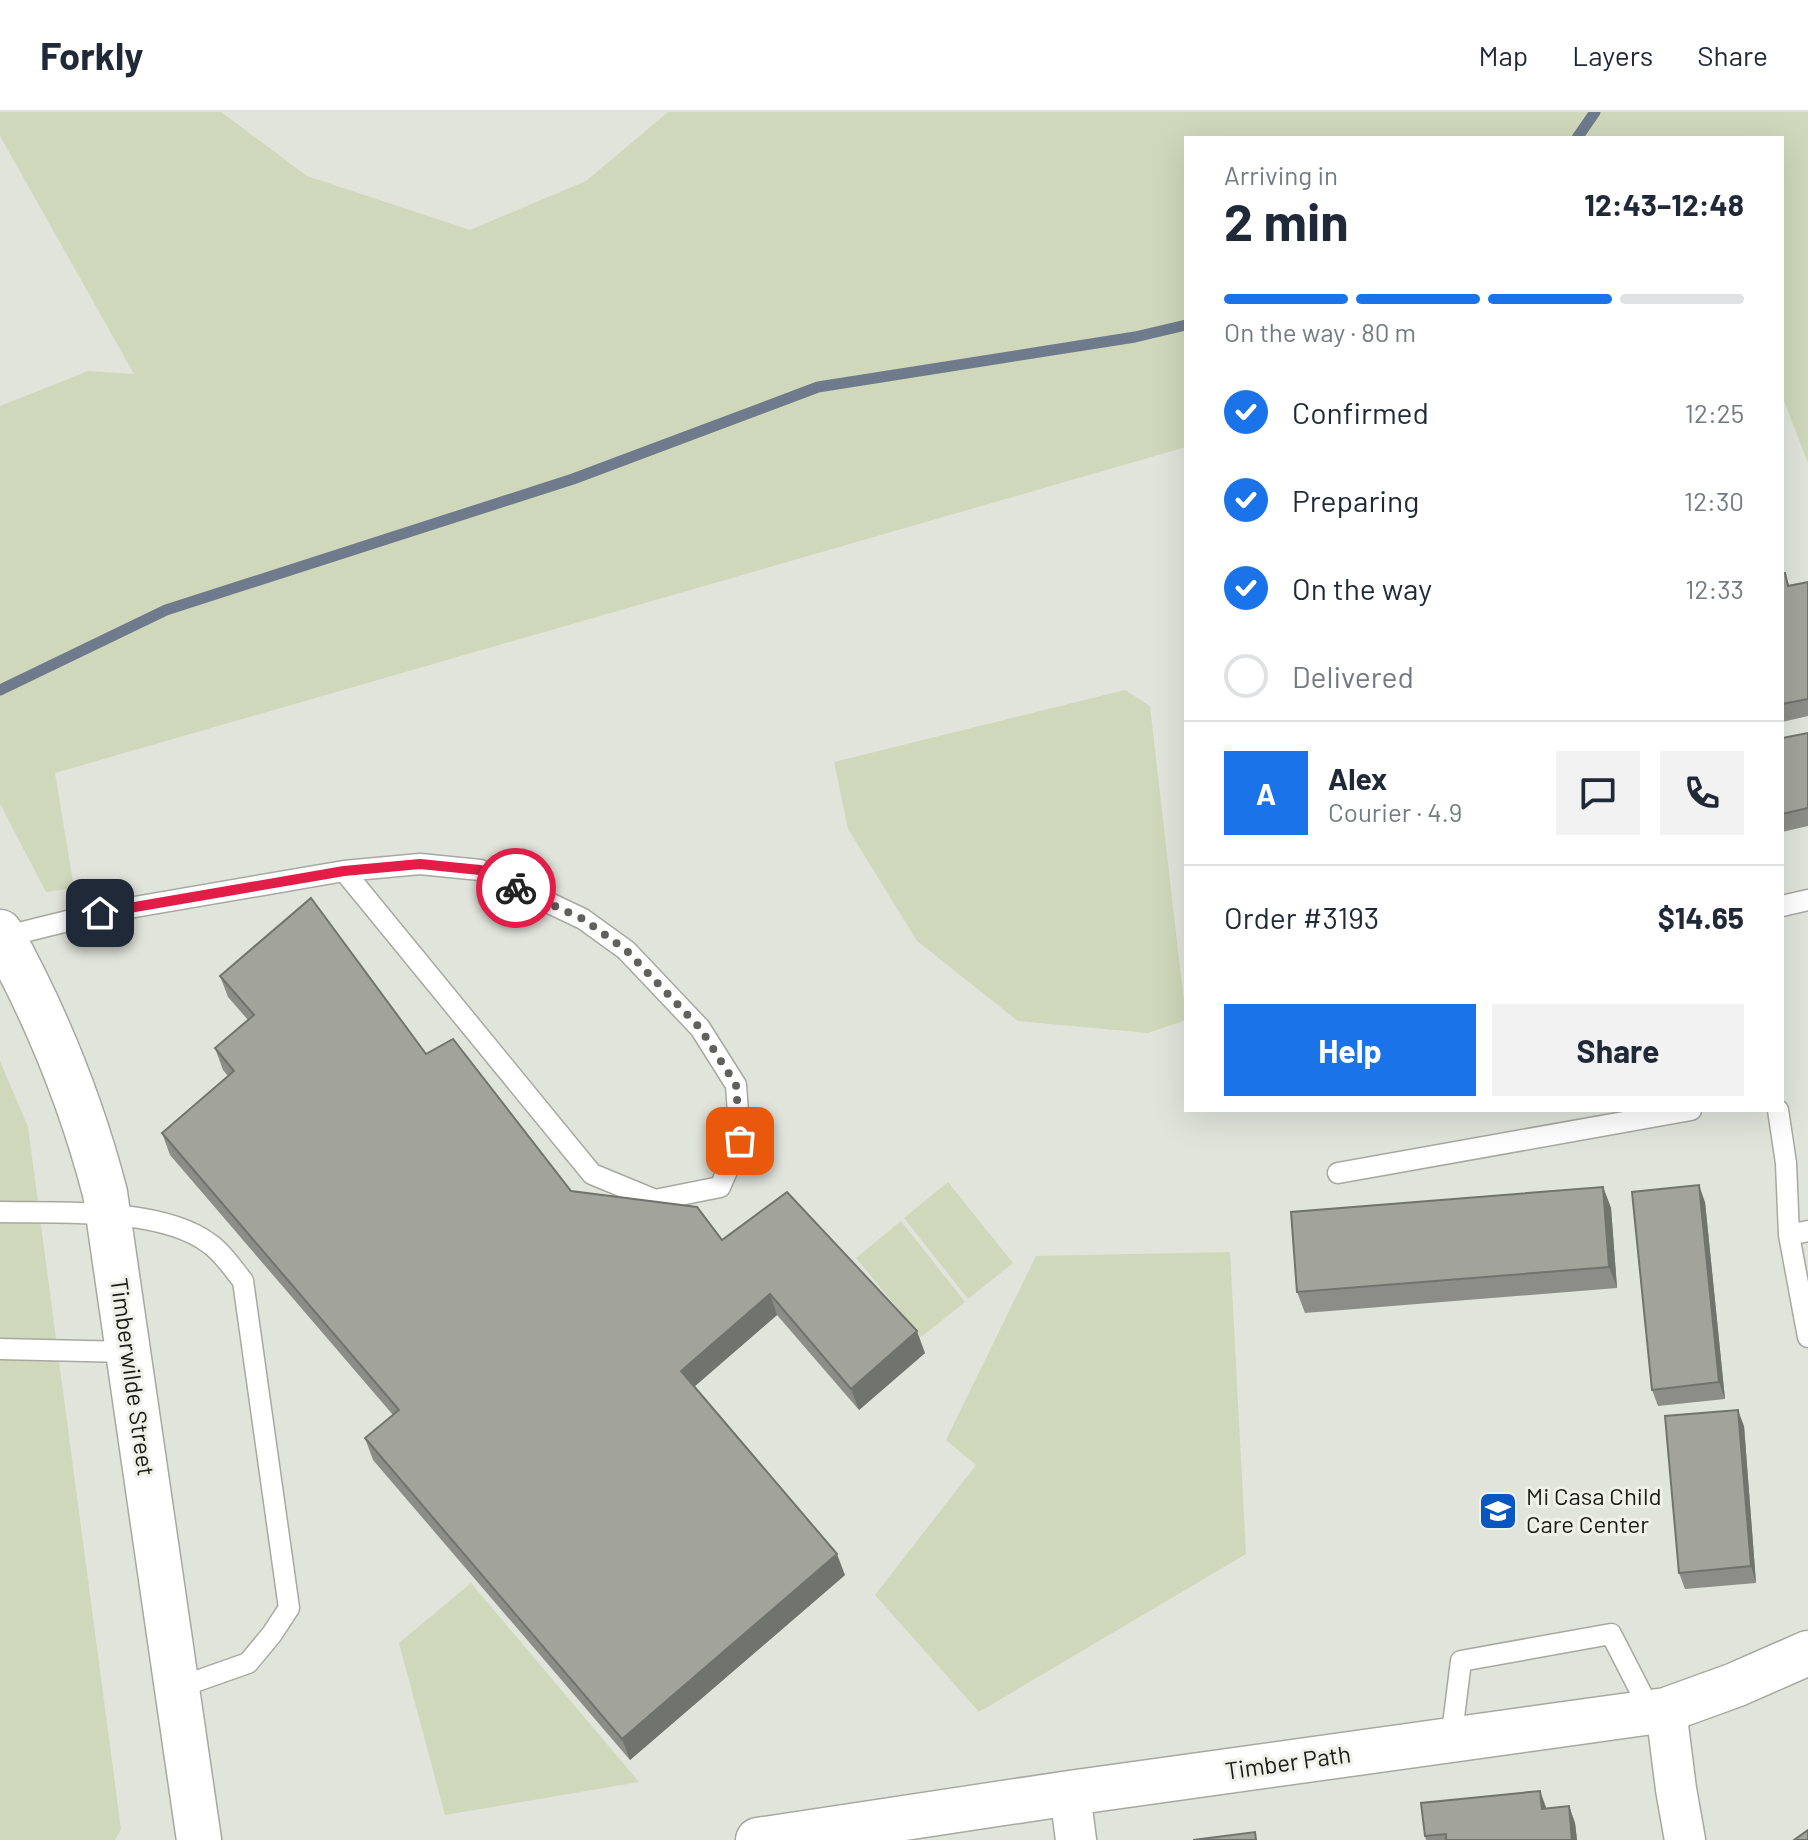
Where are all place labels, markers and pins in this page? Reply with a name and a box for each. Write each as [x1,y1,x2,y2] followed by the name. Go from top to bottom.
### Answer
[66,879,134,947] pin
[706,1107,774,1175] pin
[1526,1481,1662,1538] place label: Mi Casa Child Care Center
[1477,1490,1519,1532] school or university icon: Mi Casa Child Care Center

